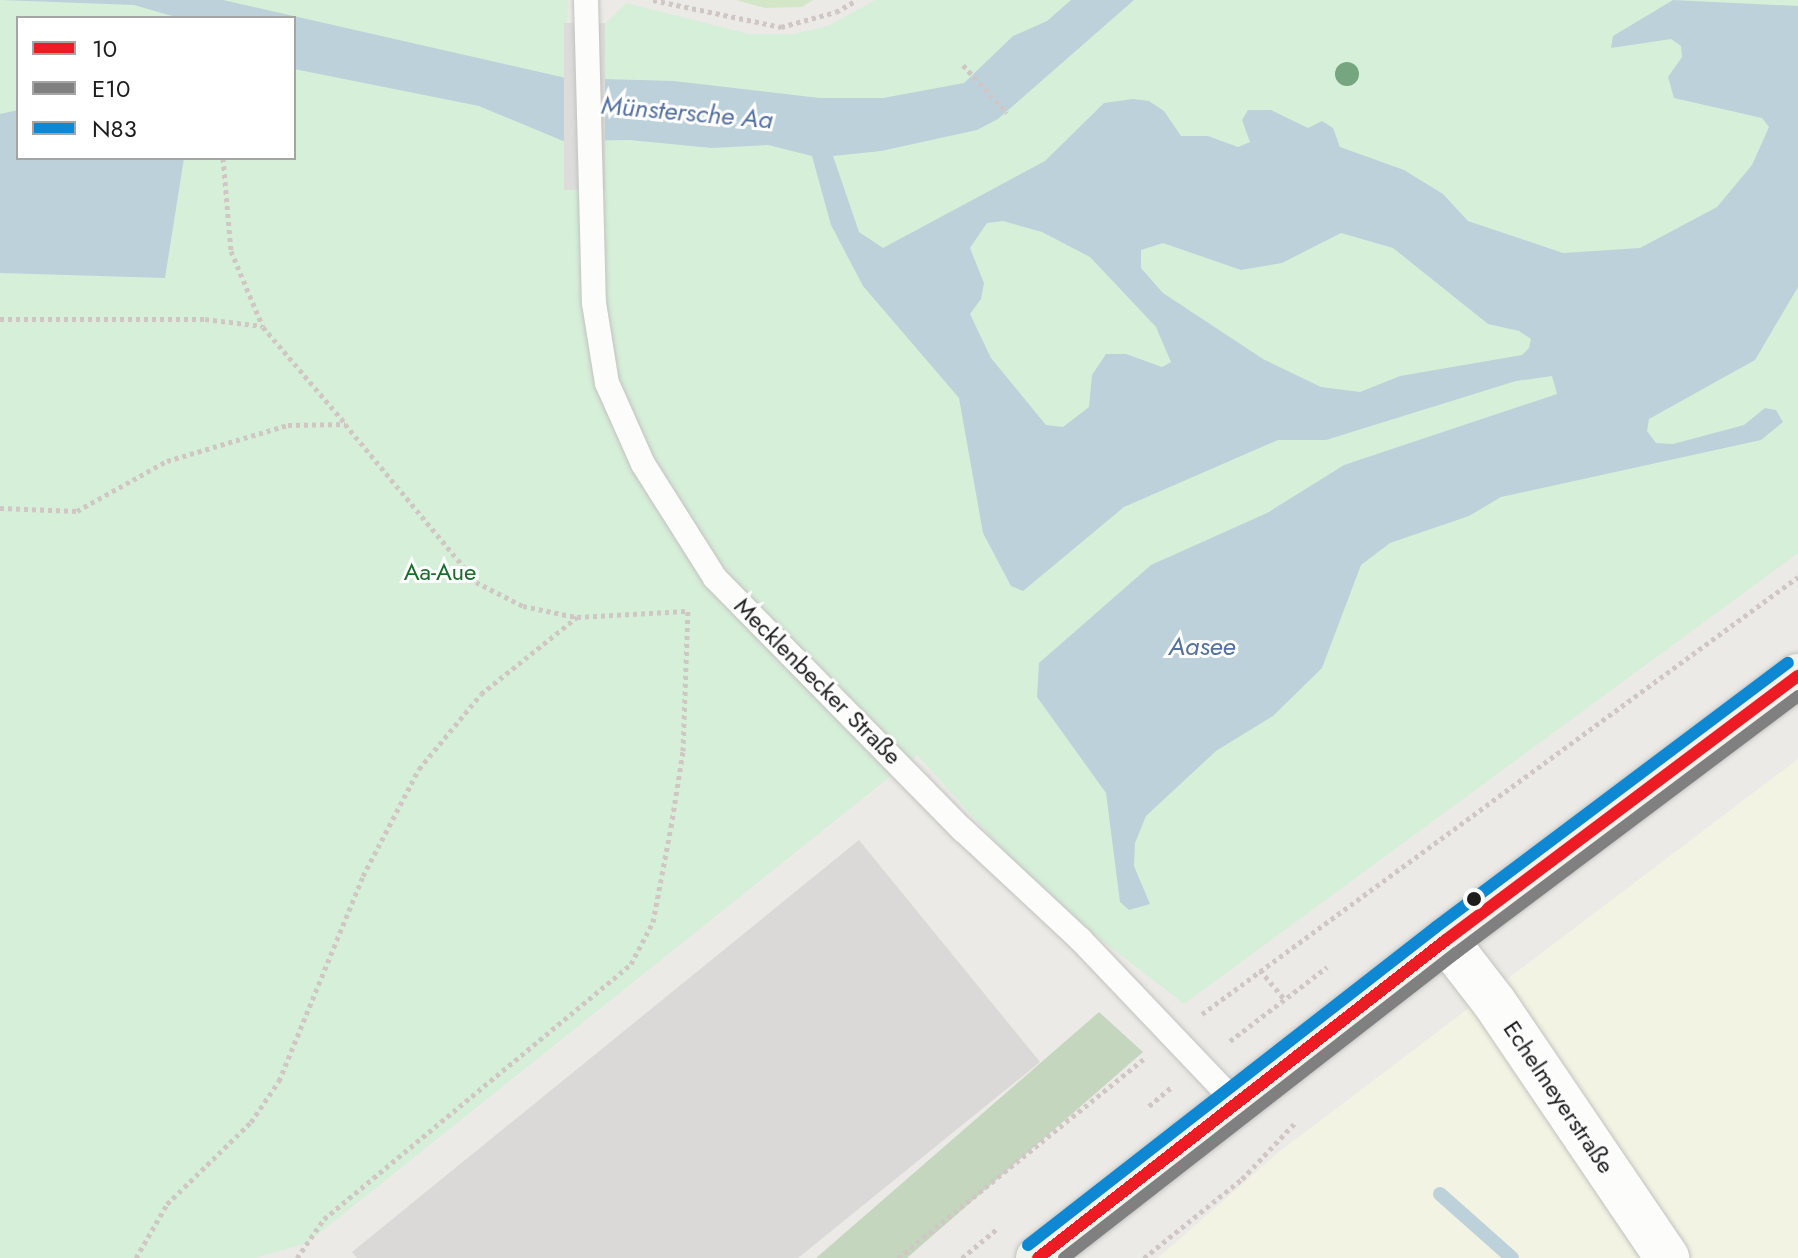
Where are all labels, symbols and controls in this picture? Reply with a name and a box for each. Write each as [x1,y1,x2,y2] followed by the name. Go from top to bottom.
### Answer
[16,16,296,160] legend
[92,31,117,66] text: 10
[92,71,130,106] text: E10
[600,90,774,136] water label: Münstersche Aa
[92,111,137,146] text: N83
[404,558,476,586] park label: Aa-Aue
[728,591,908,771] street label: Mecklenbecker Straße
[1168,631,1236,663] water label: Aasee
[1466,891,1482,907] unlabelled marker
[1497,1015,1621,1179] street label: Echelmeyerstraße

